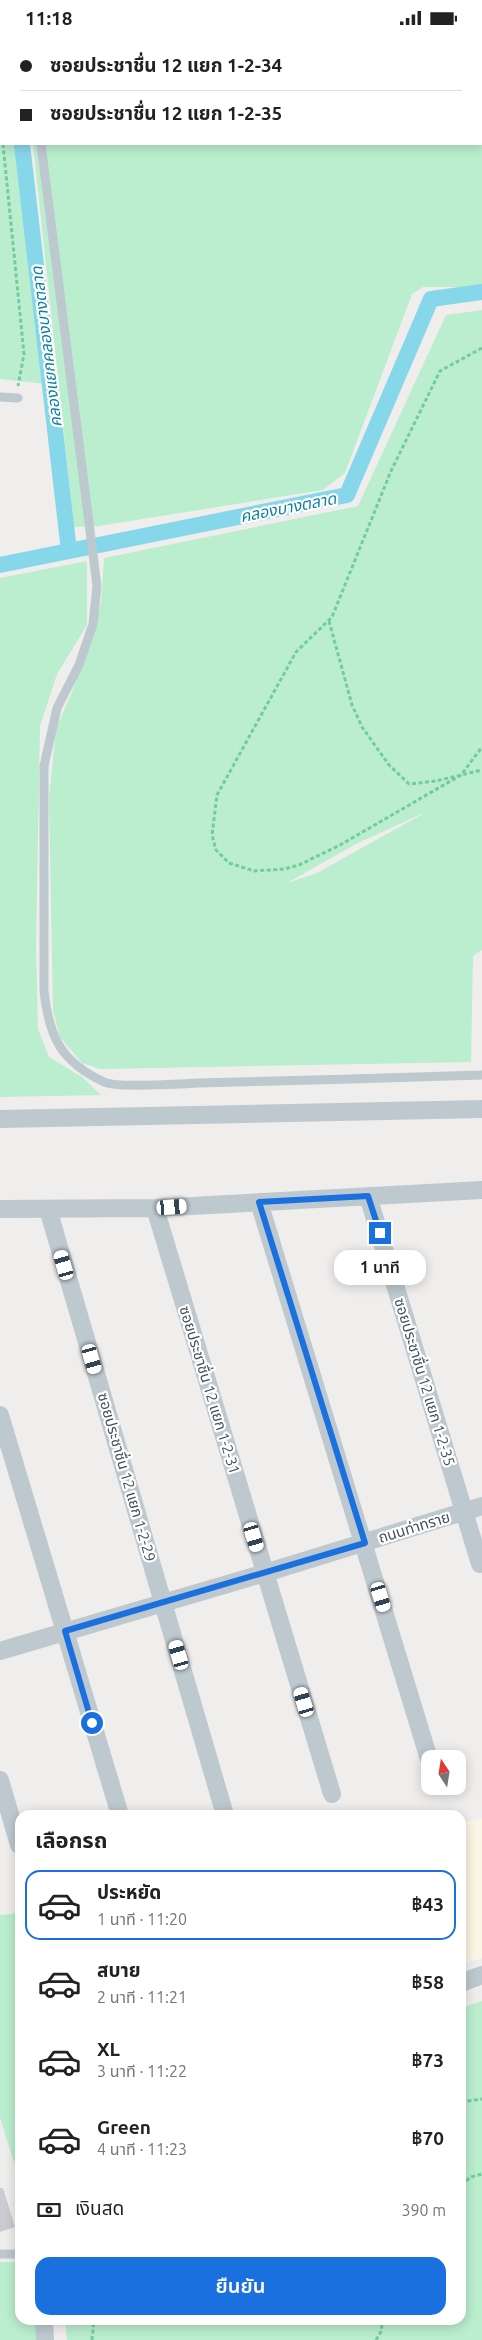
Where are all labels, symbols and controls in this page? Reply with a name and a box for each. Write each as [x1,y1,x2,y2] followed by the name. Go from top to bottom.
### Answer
[25,7,73,29] text: 11:18
[50,54,282,76] text: ซอยประชาชื่น 12 แยก 1-2-34
[50,102,282,124] text: ซอยประชาชื่น 12 แยก 1-2-35
[27,265,65,428] water label: คลองแยกคลองบางตลาด
[239,489,339,525] water label: คลองบางตลาด
[156,1198,187,1216] car
[369,1222,391,1244] route end
[52,1249,75,1281] car
[334,1251,426,1285] callout: 1 นาที
[360,1258,400,1276] text: 1 นาที
[391,1295,461,1468] street label: ซอยประชาชื่น 12 แยก 1-2-35
[176,1303,246,1476] street label: ซอยประชาชื่น 12 แยก 1-2-31
[80,1343,103,1375] car
[95,1390,161,1563] street label: ซอยประชาชื่น 12 แยก 1-2-29
[376,1508,452,1546] street label: ถนนท่าทราย
[242,1520,265,1554] car
[369,1580,392,1614] car
[167,1639,190,1671] car
[292,1685,315,1719] car
[81,1712,103,1734] route start
[421,1750,466,1795] north arrow
[421,1750,466,1795] map controls
[35,1827,108,1852] text: เลือกรถ
[97,1881,161,1903] text: ประหยัด
[37,1883,82,1928] icon: car
[412,1893,444,1915] text: ฿43
[97,1910,187,1928] text: 1 นาที · 11:20
[97,1959,141,1981] text: สบาย
[37,1961,82,2006] icon: car
[412,1971,444,1993] text: ฿58
[97,1988,187,2006] text: 2 นาที · 11:21
[97,2038,120,2060] text: XL
[37,2039,82,2084] icon: car
[412,2049,444,2071] text: ฿73
[97,2062,187,2080] text: 3 นาที · 11:22
[97,2116,151,2138] text: Green
[37,2117,82,2162] icon: car
[412,2127,444,2149] text: ฿70
[97,2140,187,2158] text: 4 นาที · 11:23
[35,2196,63,2224] icon: cash
[75,2197,124,2219] text: เงินสด
[401,2201,446,2219] text: 390 m
[35,2257,446,2315] button: ยืนยัน

